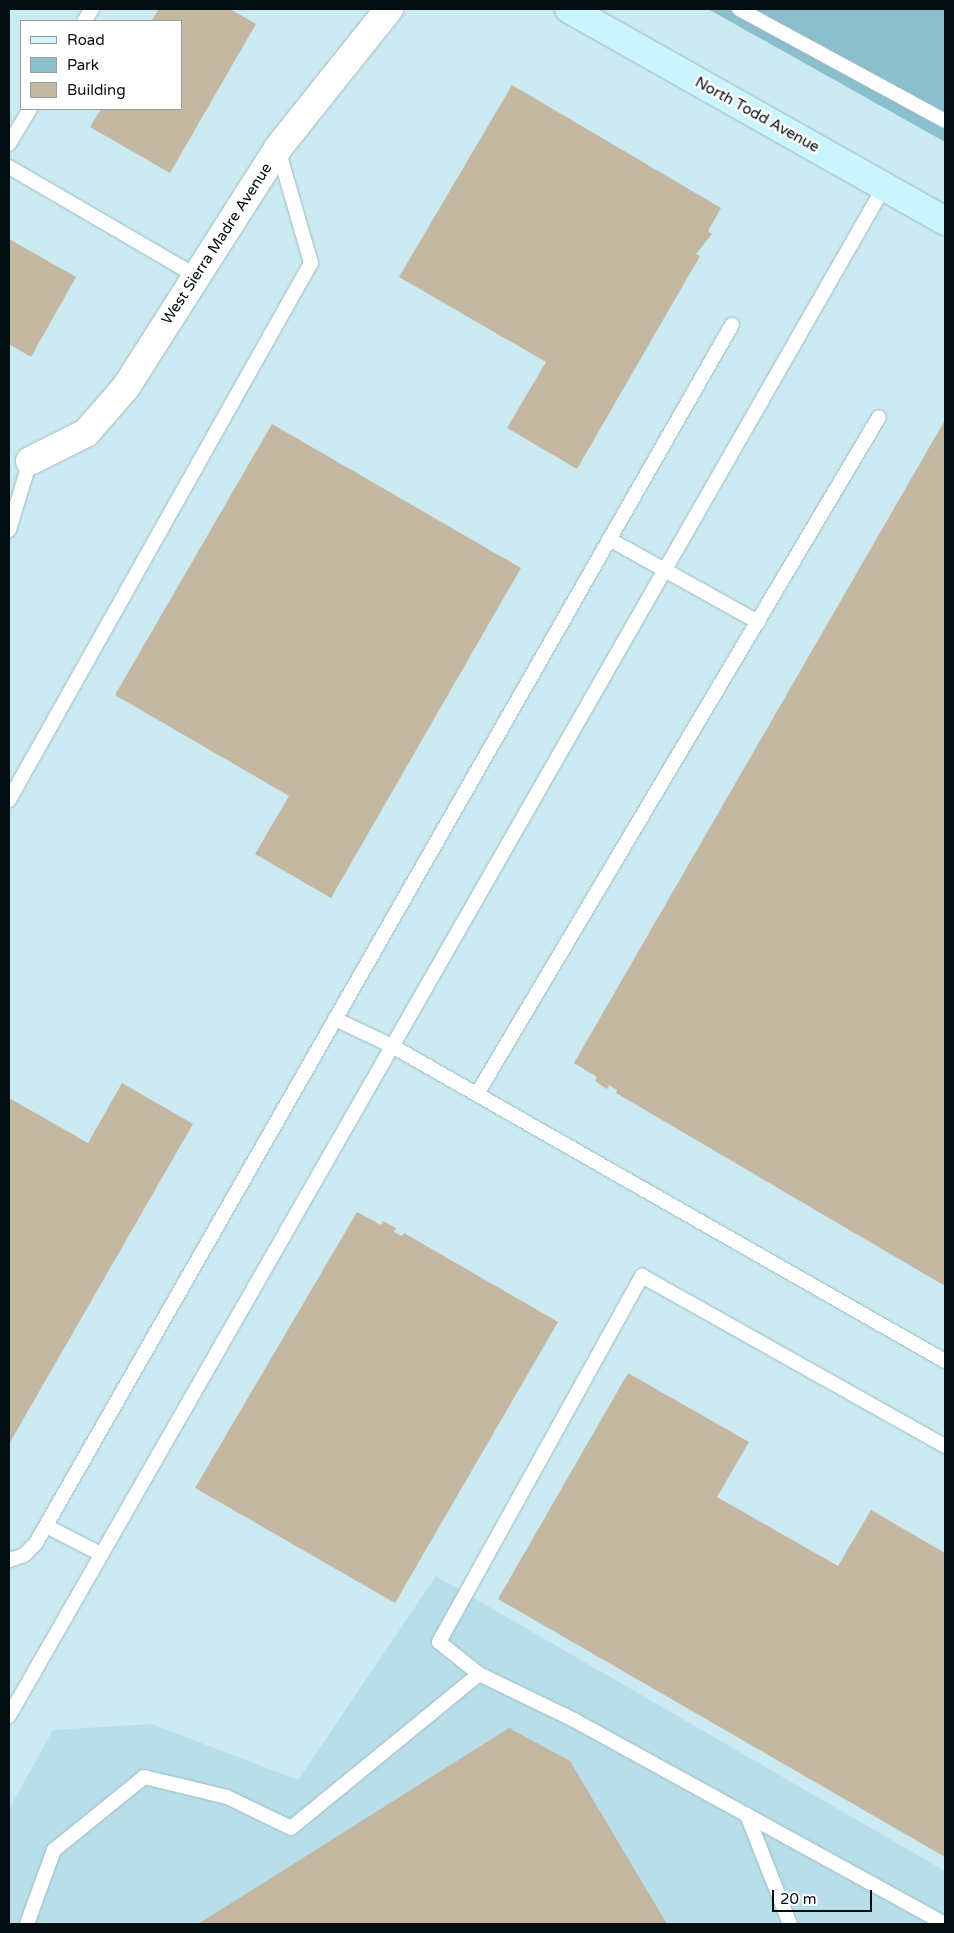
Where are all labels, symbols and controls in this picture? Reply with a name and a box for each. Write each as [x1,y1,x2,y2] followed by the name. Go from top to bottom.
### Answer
[20,20,182,110] legend
[67,31,105,49] text: Road
[67,56,99,74] text: Park
[692,73,822,157] street label: North Todd Avenue
[67,81,126,99] text: Building
[158,160,276,328] street label: West Sierra Madre Avenue
[774,1880,874,1912] scale bar
[780,1890,817,1908] text: 20 m

